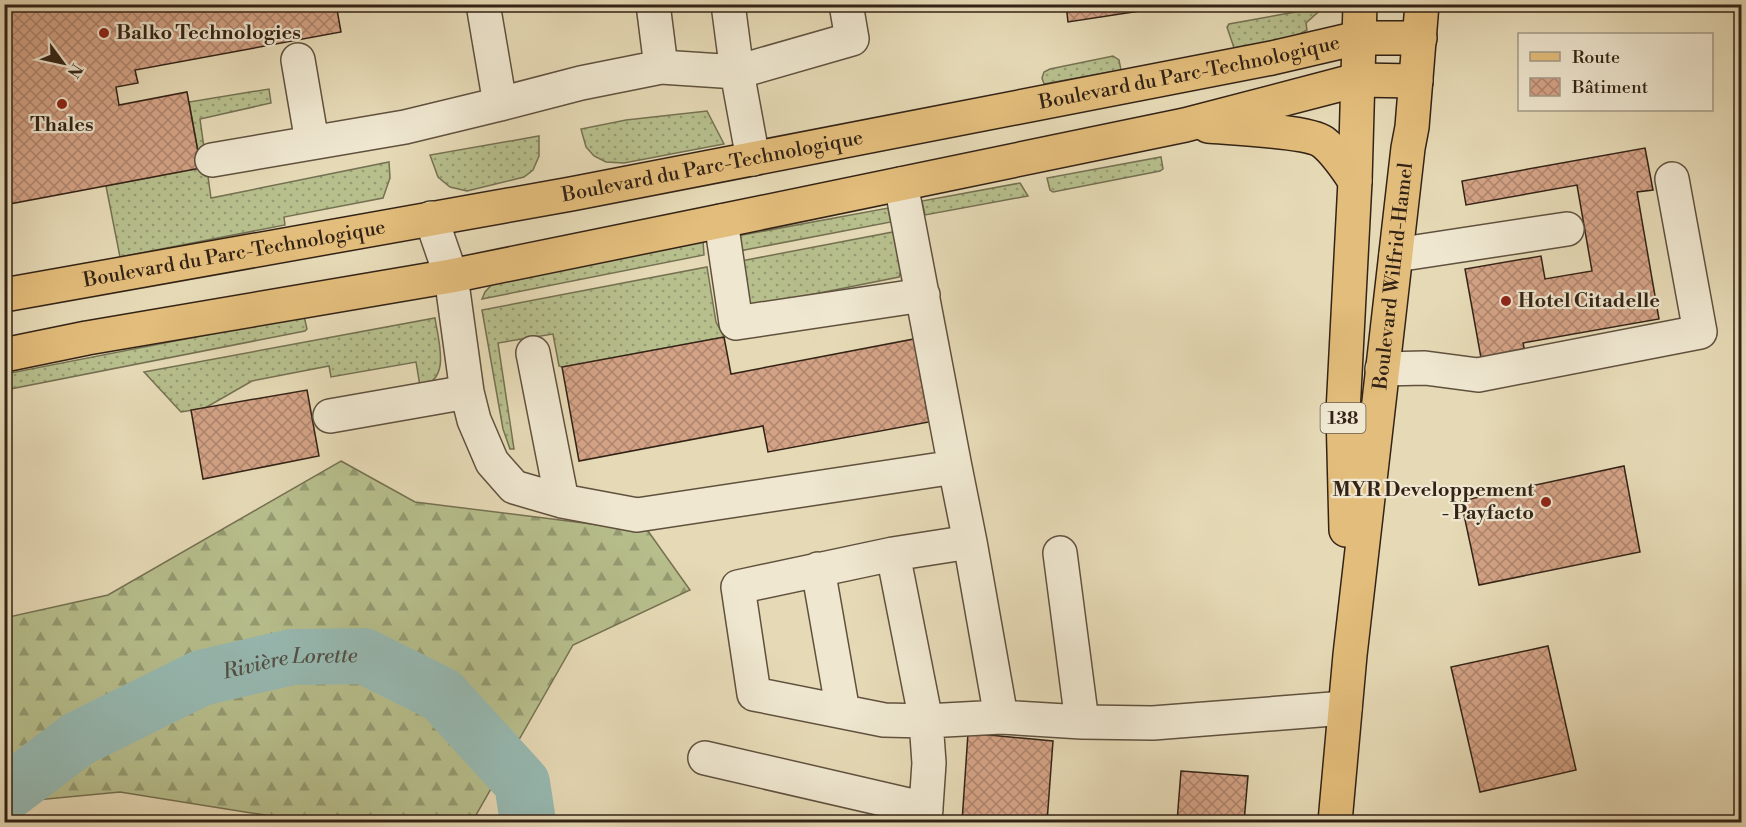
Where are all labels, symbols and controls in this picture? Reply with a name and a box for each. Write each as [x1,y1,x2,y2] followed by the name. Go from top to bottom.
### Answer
[116,21,301,46] place label: Balko Technologies
[97,26,111,40] marker: Balko Technologies
[1036,30,1342,116] street label: Boulevard du Parc-Technologique
[33,33,93,93] north arrow
[1518,33,1713,111] legend
[1572,46,1620,69] text: Route
[63,60,87,82] text: N
[1571,76,1649,99] text: Bâtiment
[55,97,69,111] marker: Thales
[30,113,94,138] place label: Thales
[559,125,865,208] street label: Boulevard du Parc-Technologique
[1368,161,1419,392] street label: Boulevard Wilfrid-Hamel
[80,215,387,293] street label: Boulevard du Parc-Technologique
[1518,289,1660,314] place label: Hotel Citadelle
[1499,294,1513,308] marker: Hotel Citadelle
[1320,403,1366,433] road number: 138
[1332,478,1535,526] place label: MYR Developpement - Payfacto
[1539,495,1553,509] marker: MYR Developpement - Payfacto
[219,643,358,686] water label: Rivière Lorette

